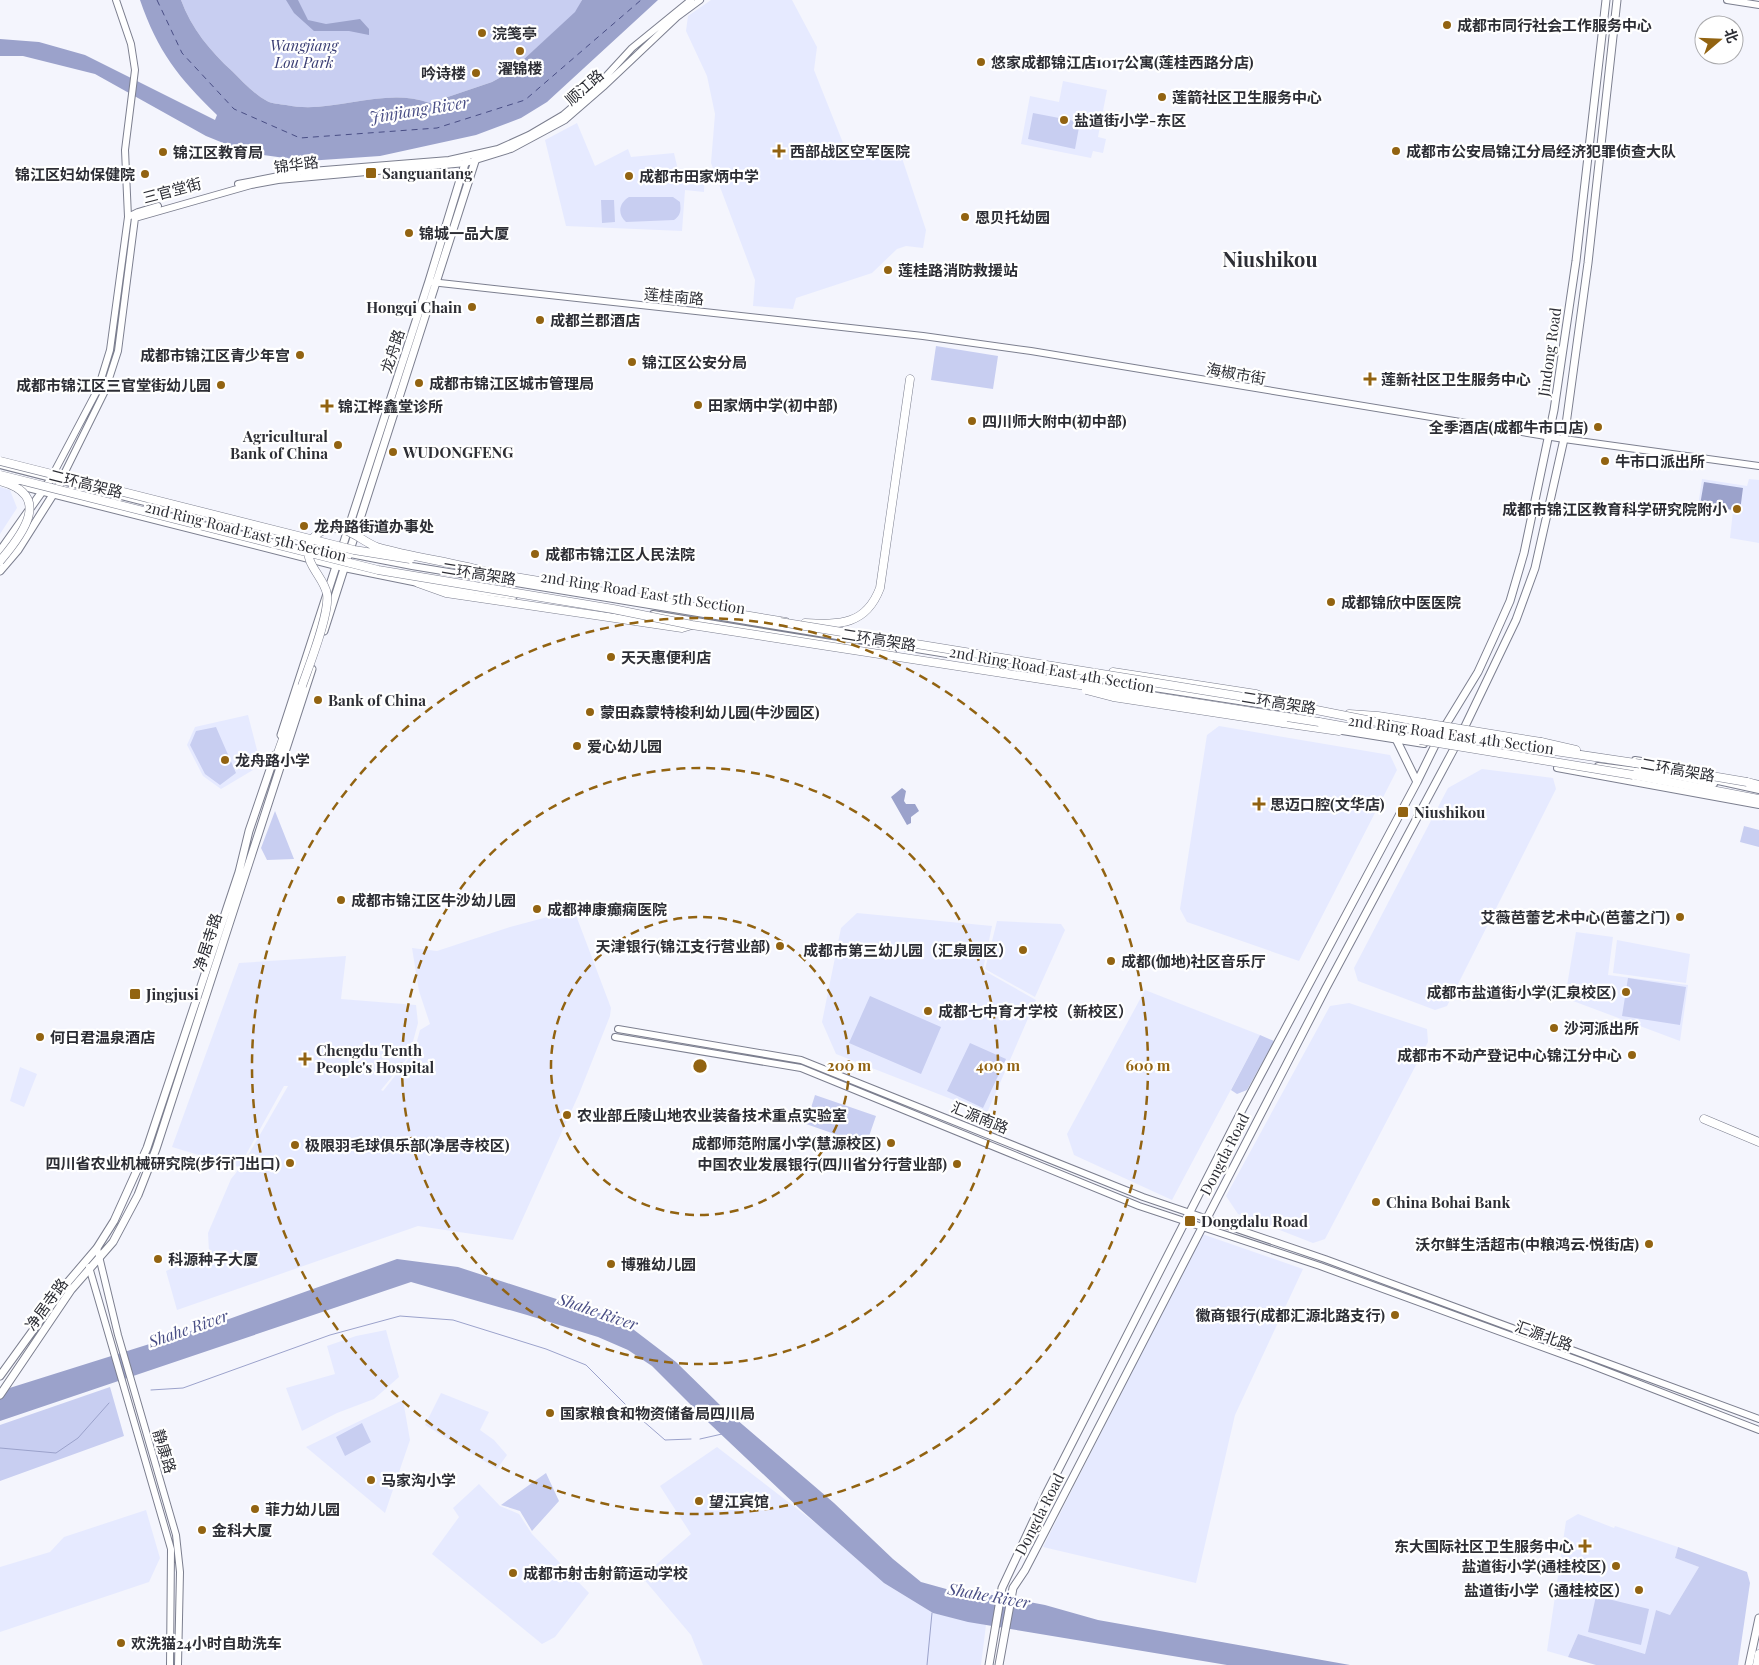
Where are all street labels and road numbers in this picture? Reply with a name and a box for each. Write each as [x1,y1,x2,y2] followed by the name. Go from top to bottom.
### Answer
[560,65,608,109] street label: 顺江路
[272,151,320,177] street label: 锦华路
[140,173,204,207] street label: 三官堂街
[643,283,705,309] street label: 莲桂南路
[1533,306,1565,399] street label: Jindong Road
[376,327,408,375] street label: 龙舟路
[1205,358,1267,388] street label: 海椒市街
[47,464,125,502] street label: 二环高架路
[143,496,349,566] street label: 2nd Ring Road East 5th Section
[440,557,518,589] street label: 二环高架路
[539,566,747,618] street label: 2nd Ring Road East 5th Section
[840,623,918,655] street label: 二环高架路
[948,641,1156,697] street label: 2nd Ring Road East 4th Section
[1240,686,1318,718] street label: 二环高架路
[1347,710,1555,758] street label: 2nd Ring Road East 4th Section
[1639,753,1717,785] street label: 二环高架路
[188,910,226,974] street label: 净居寺路
[948,1096,1012,1138] street label: 汇源南路
[1195,1109,1253,1198] street label: Dongda Road
[20,1274,72,1334] street label: 净居寺路
[1512,1315,1576,1355] street label: 汇源北路
[149,1427,181,1475] street label: 静康路
[1010,1469,1068,1558] street label: Dongda Road

